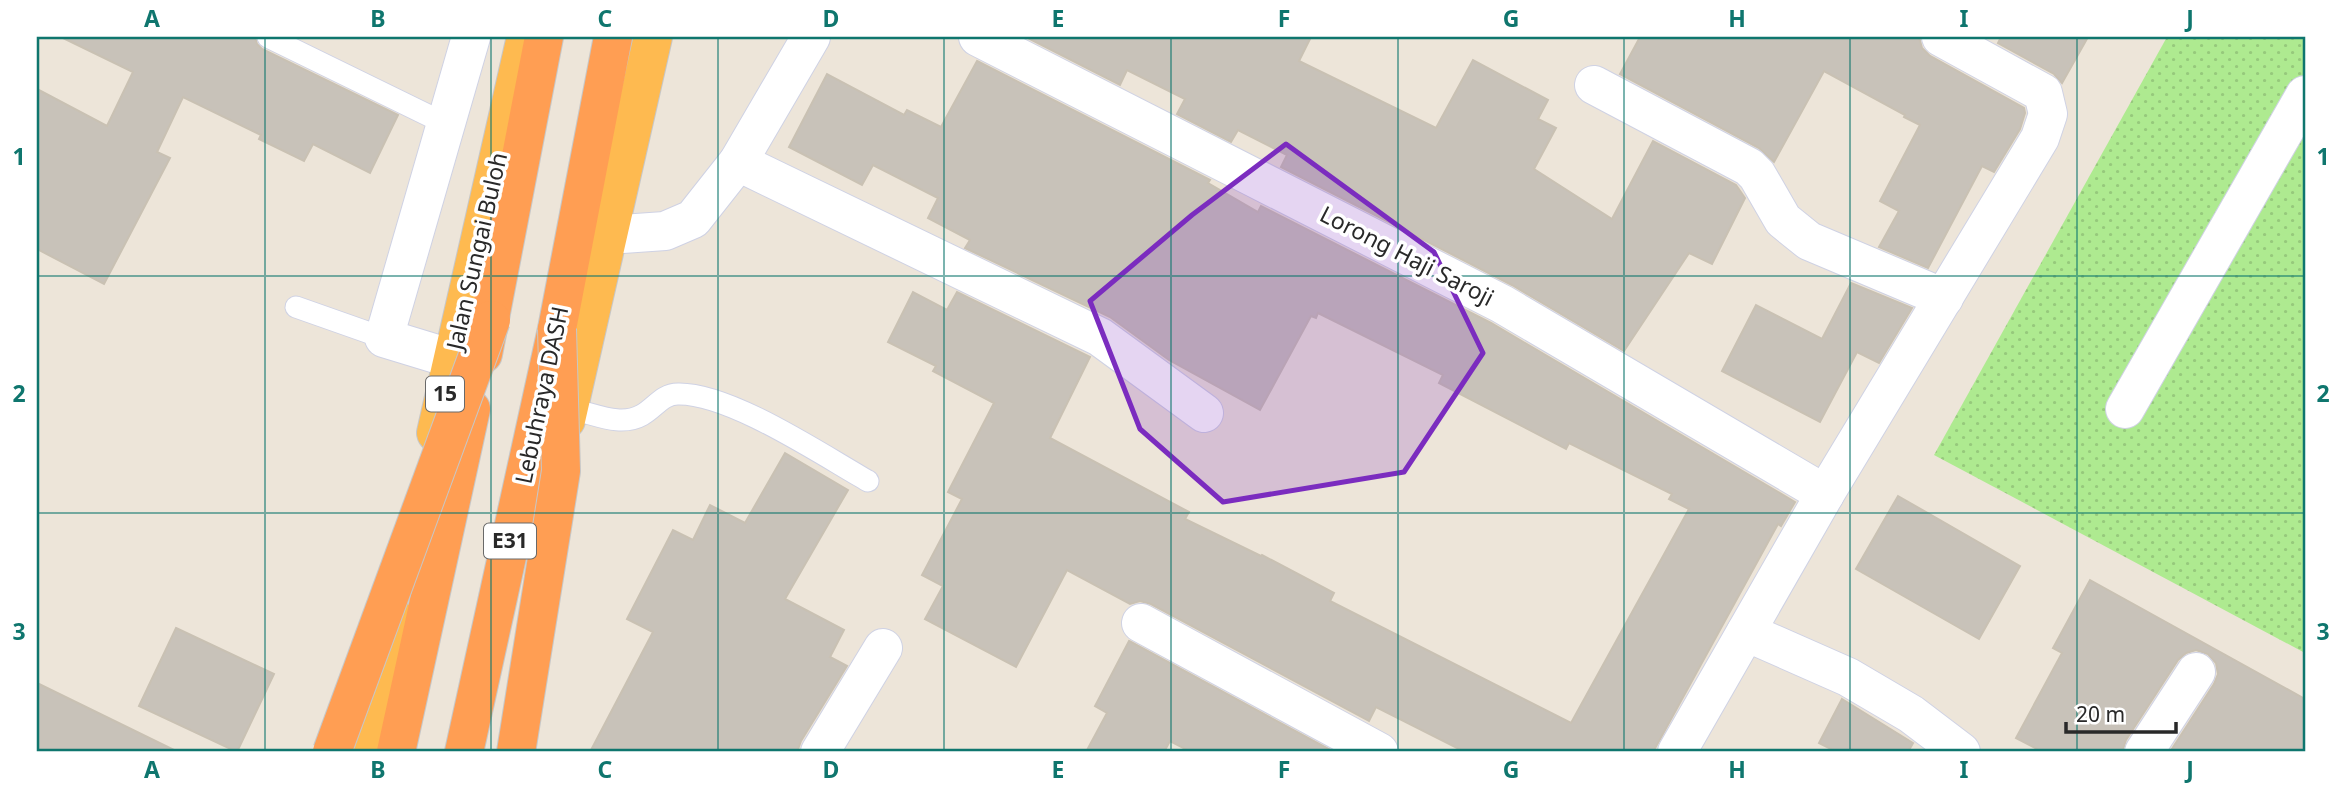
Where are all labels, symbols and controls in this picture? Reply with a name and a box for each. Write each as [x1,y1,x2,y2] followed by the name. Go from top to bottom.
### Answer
[144,2,160,34] text: A
[370,2,386,34] text: B
[598,2,613,34] text: C
[823,2,839,34] text: D
[1052,2,1064,34] text: E
[1278,2,1290,34] text: F
[1503,2,1519,34] text: G
[1728,2,1746,34] text: H
[1960,2,1969,34] text: I
[2184,2,2194,34] text: J
[12,140,26,172] text: 1
[2316,140,2330,172] text: 1
[437,149,514,354] street label: Jalan Sungai Buloh
[1315,197,1500,313] street label: Lorong Haji Saroji
[507,303,575,487] street label: Lebuhraya DASH
[426,376,464,412] road number: 15
[12,377,26,409] text: 2
[2316,377,2330,409] text: 2
[484,524,536,558] road number: E31
[12,615,26,647] text: 3
[2316,615,2330,647] text: 3
[2066,691,2176,735] scale bar
[2076,700,2125,728] text: 20 m
[144,753,160,785] text: A
[370,753,386,785] text: B
[598,753,613,785] text: C
[823,753,839,785] text: D
[1052,753,1064,785] text: E
[1278,753,1290,785] text: F
[1503,753,1519,785] text: G
[1728,753,1746,785] text: H
[1960,753,1969,785] text: I
[2184,753,2194,785] text: J

